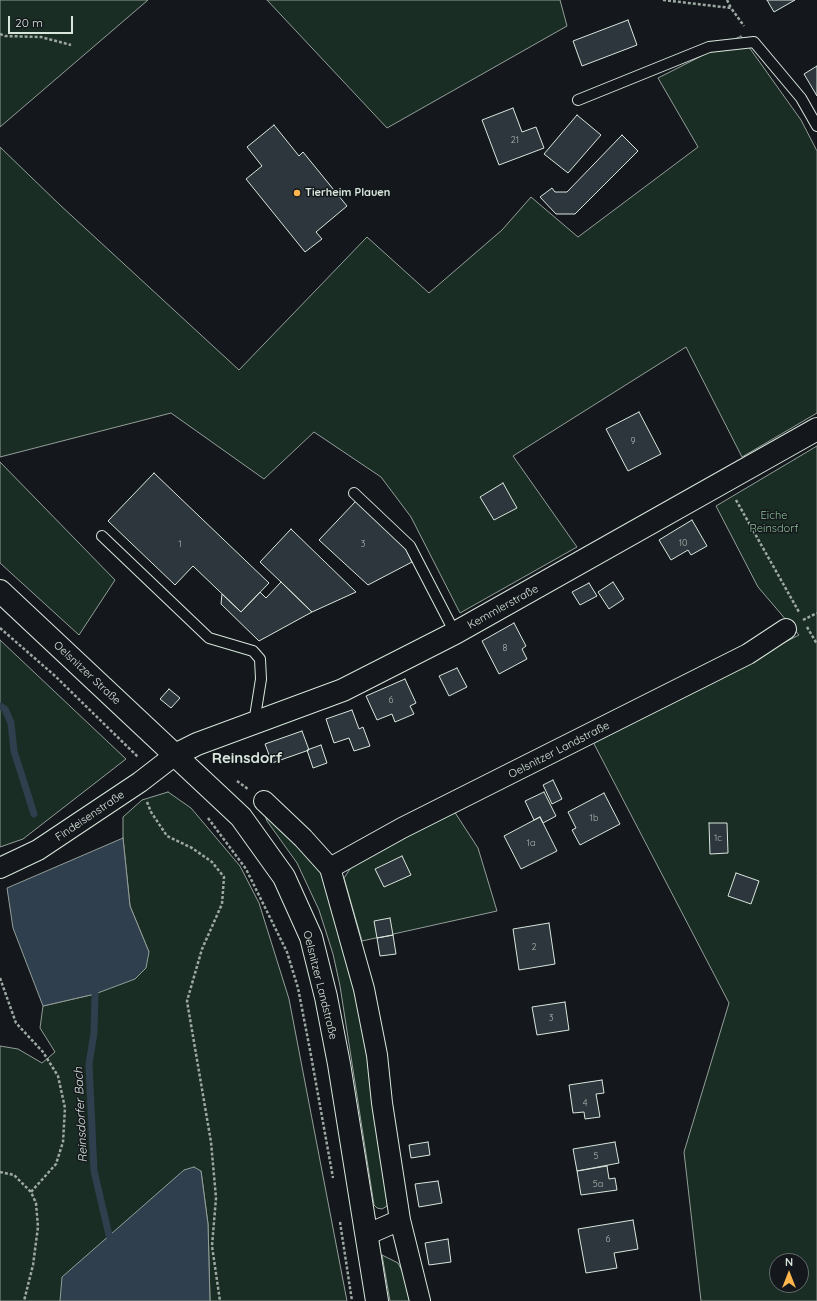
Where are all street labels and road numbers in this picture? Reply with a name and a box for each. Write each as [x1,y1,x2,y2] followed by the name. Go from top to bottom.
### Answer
[465,582,541,632] street label: Kemmlerstraße
[51,638,123,708] street label: Oelsnitzer Straße
[506,719,612,781] street label: Oelsnitzer Landstraße
[53,788,127,844] street label: Findeisenstraße
[300,929,340,1041] street label: Oelsnitzer Landstraße

